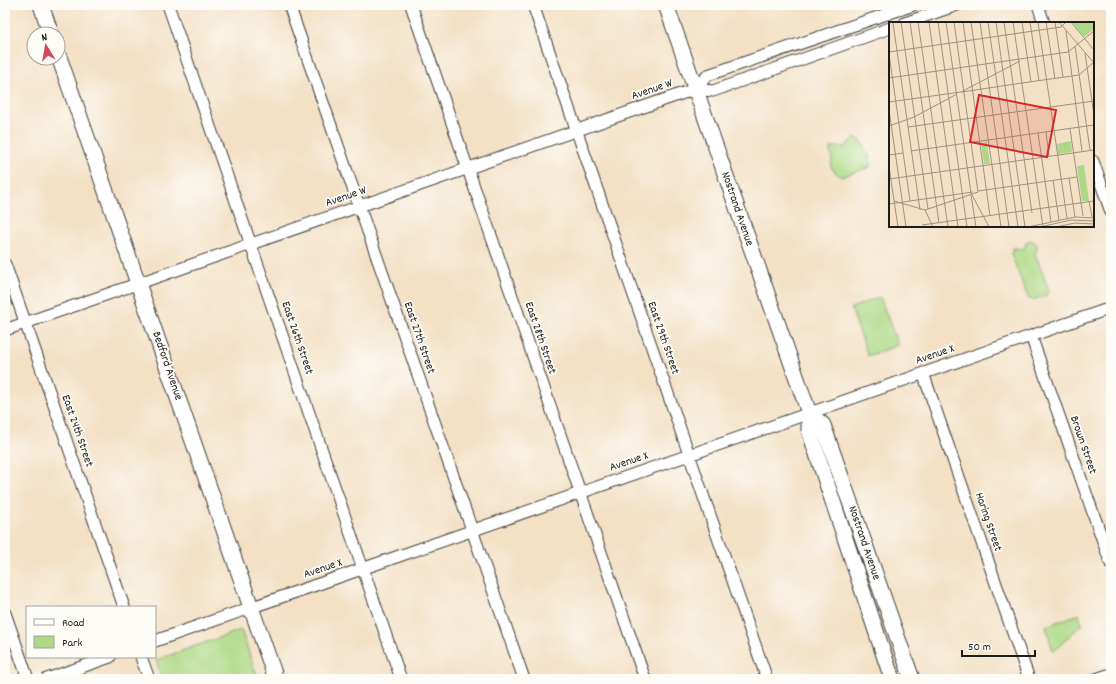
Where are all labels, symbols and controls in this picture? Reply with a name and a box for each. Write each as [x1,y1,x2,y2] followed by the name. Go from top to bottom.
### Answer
[889,22,1094,227] inset map
[26,26,66,66] north arrow
[40,30,49,47] text: N
[629,75,675,105] street label: Avenue W
[716,170,758,248] street label: Nostrand Avenue
[323,182,369,212] street label: Avenue W
[277,299,318,377] street label: East 26th Street
[643,299,684,377] street label: East 29th Street
[399,300,439,377] street label: East 27th Street
[520,300,560,377] street label: East 28th Street
[147,329,187,403] street label: Bedford Avenue
[913,340,957,370] street label: Avenue X
[57,393,97,470] street label: East 24th Street
[1065,414,1101,477] street label: Brown Street
[607,447,651,477] street label: Avenue X
[970,490,1006,554] street label: Haring Street
[843,504,885,582] street label: Nostrand Avenue
[301,554,345,584] street label: Avenue X
[26,606,156,658] legend
[62,615,84,632] text: Road
[962,632,1035,658] scale bar
[62,635,83,652] text: Park
[968,639,991,656] text: 50 m

